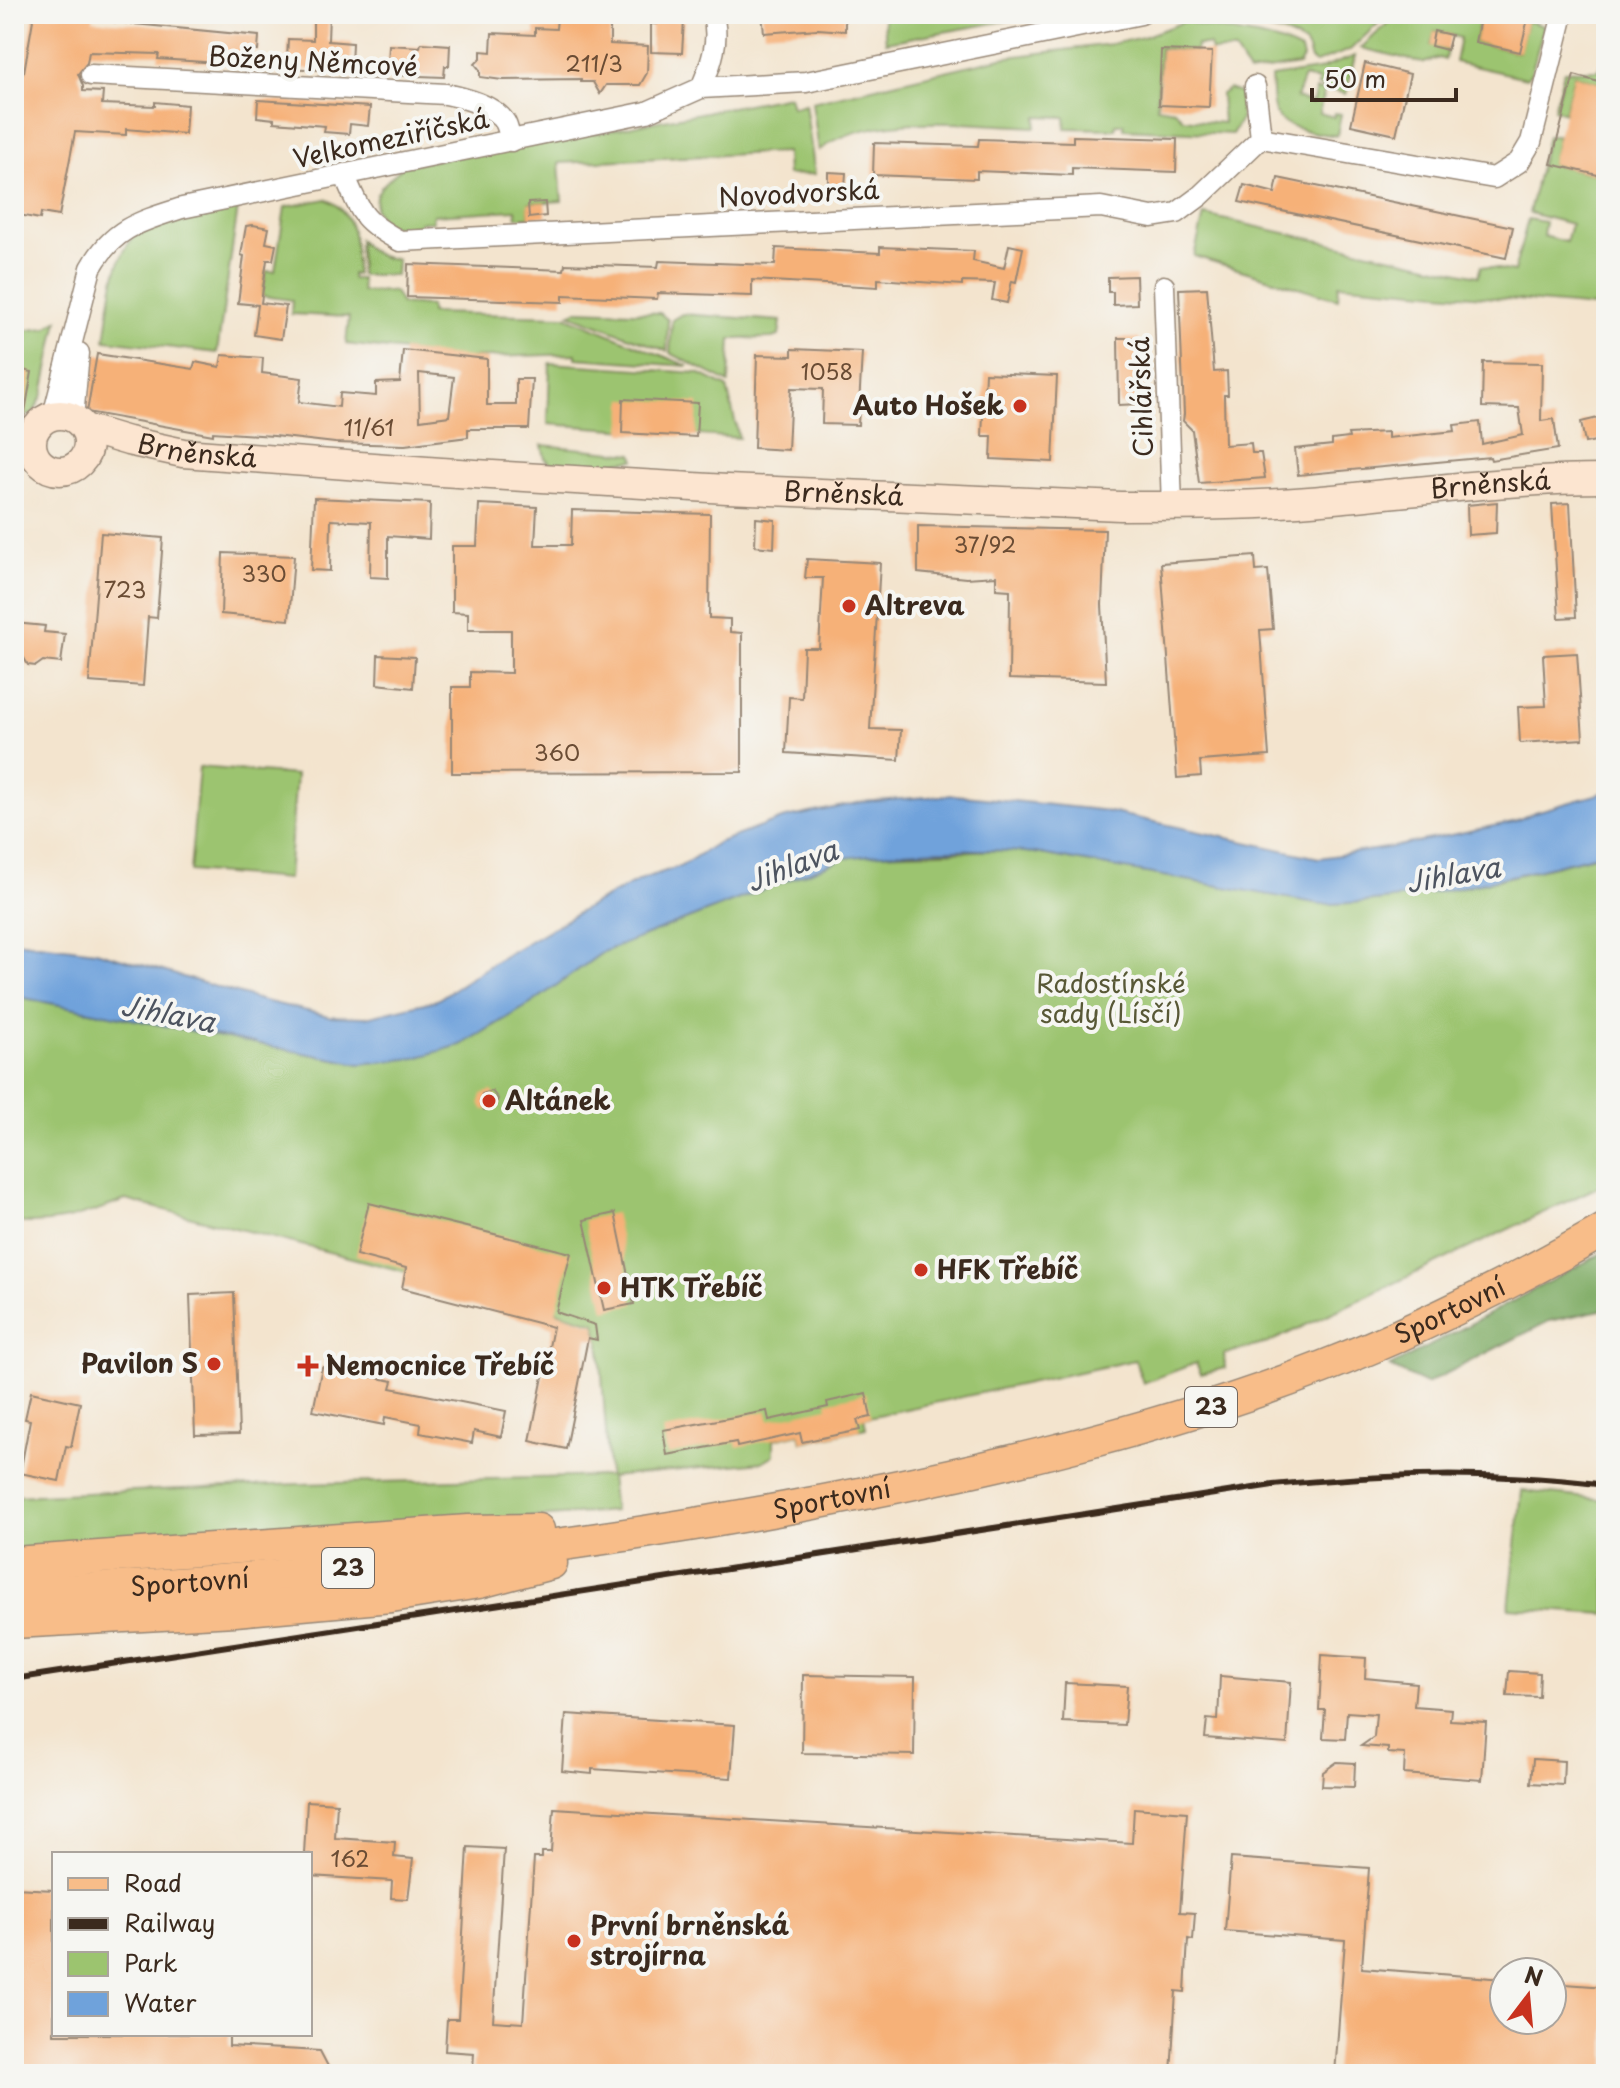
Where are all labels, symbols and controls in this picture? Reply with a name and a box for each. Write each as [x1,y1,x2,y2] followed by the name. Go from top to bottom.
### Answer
[207,36,419,85] street label: Boženy Němcové
[565,46,623,79] house number: 211/3
[1312,52,1456,102] scale bar
[1324,60,1386,96] text: 50 m
[289,98,493,177] street label: Velkomeziříčská
[718,169,881,216] street label: Novodvorská
[1119,335,1162,458] street label: Cihlářská
[801,354,853,387] house number: 1058
[853,385,1004,424] place label: Auto Hošek
[1011,397,1029,415] marker: Auto Hošek
[344,410,394,443] house number: 11/61
[134,423,259,476] street label: Brněnská
[1428,459,1552,508] street label: Brněnská
[783,470,905,515] street label: Brněnská
[954,527,1016,560] house number: 37/92
[242,556,287,589] house number: 330
[104,572,146,605] house number: 723
[865,585,965,624] place label: Altreva
[840,597,858,615] marker: Altreva
[534,735,580,768] house number: 360
[739,827,845,902] water label: Jihlava
[1402,844,1505,903] water label: Jihlava
[1036,963,1186,1032] park label: Radostínské sady (Lísčí)
[117,982,220,1043] water label: Jihlava
[505,1080,611,1119] place label: Altánek
[480,1092,498,1110] marker: Altánek
[937,1249,1078,1288] place label: HFK Třebíč
[912,1261,930,1279] marker: HFK Třebíč
[1387,1266,1512,1353] street label: Sportovní
[620,1267,763,1306] place label: HTK Třebíč
[595,1279,613,1297] marker: HTK Třebíč
[81,1343,198,1382] place label: Pavilon S
[326,1345,554,1384] place label: Nemocnice Třebíč
[205,1355,223,1373] marker: Pavilon S
[297,1355,319,1377] marker: Nemocnice Třebíč
[1185,1387,1237,1427] road number: 23
[770,1467,894,1528] street label: Sportovní
[322,1548,374,1588] road number: 23
[129,1558,251,1605] street label: Sportovní
[331,1841,369,1874] house number: 162
[52,1852,312,2036] legend
[124,1864,182,1900] text: Road
[124,1904,215,1940] text: Railway
[590,1905,789,1974] place label: První brněnská strojírna
[565,1932,583,1950] marker: První brněnská strojírna
[124,1944,178,1980] text: Park
[1488,1956,1568,2036] north arrow
[1521,1957,1547,1994] text: N
[124,1984,197,2020] text: Water

